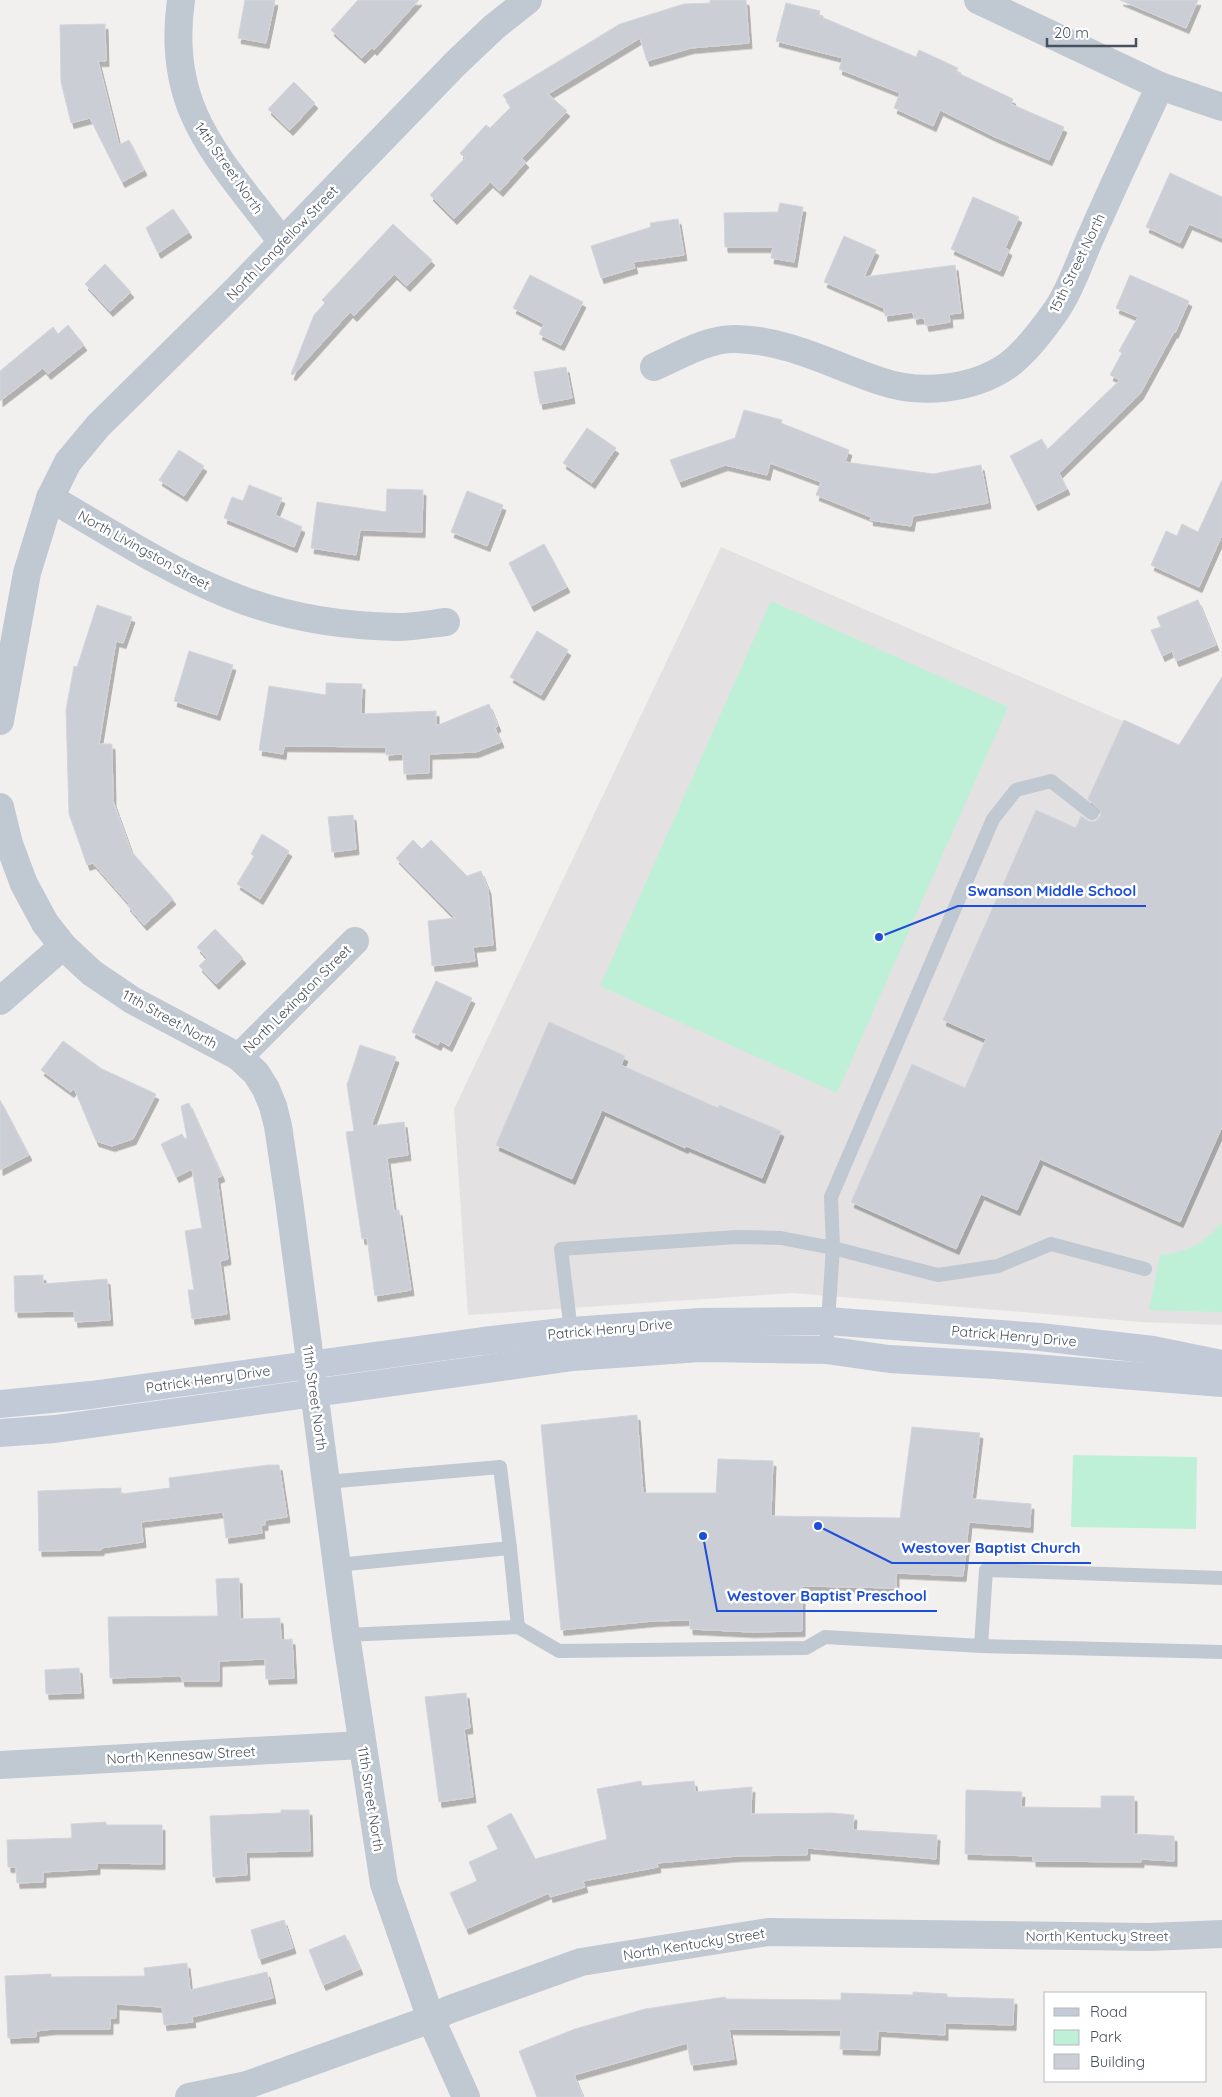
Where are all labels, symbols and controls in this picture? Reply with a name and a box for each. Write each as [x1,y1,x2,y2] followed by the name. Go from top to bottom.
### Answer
[1047,15,1136,47] scale bar
[1054,23,1089,42] text: 20 m
[191,119,267,217] street label: 14th Street North
[222,182,342,304] street label: North Longfellow Street
[1045,210,1109,316] street label: 15th Street North
[75,506,213,594] street label: North Livingston Street
[958,876,1146,906] callout: Swanson Middle School
[968,881,1136,900] text: Swanson Middle School
[239,941,355,1057] street label: North Lexington Street
[119,986,221,1052] street label: 11th Street North
[547,1315,673,1343] street label: Patrick Henry Drive
[951,1322,1077,1350] street label: Patrick Henry Drive
[299,1344,331,1452] street label: 11th Street North
[145,1361,271,1397] street label: Patrick Henry Drive
[892,1533,1091,1563] callout: Westover Baptist Church
[902,1538,1080,1557] text: Westover Baptist Church
[717,1581,937,1611] callout: Westover Baptist Preschool
[727,1586,927,1605] text: Westover Baptist Preschool
[106,1742,256,1768] street label: North Kennesaw Street
[354,1745,388,1853] street label: 11th Street North
[622,1924,766,1964] street label: North Kentucky Street
[1025,1927,1169,1945] street label: North Kentucky Street
[1044,1992,1207,2082] legend
[1090,2002,1127,2021] text: Road
[1090,2027,1122,2046] text: Park
[1090,2052,1145,2071] text: Building

